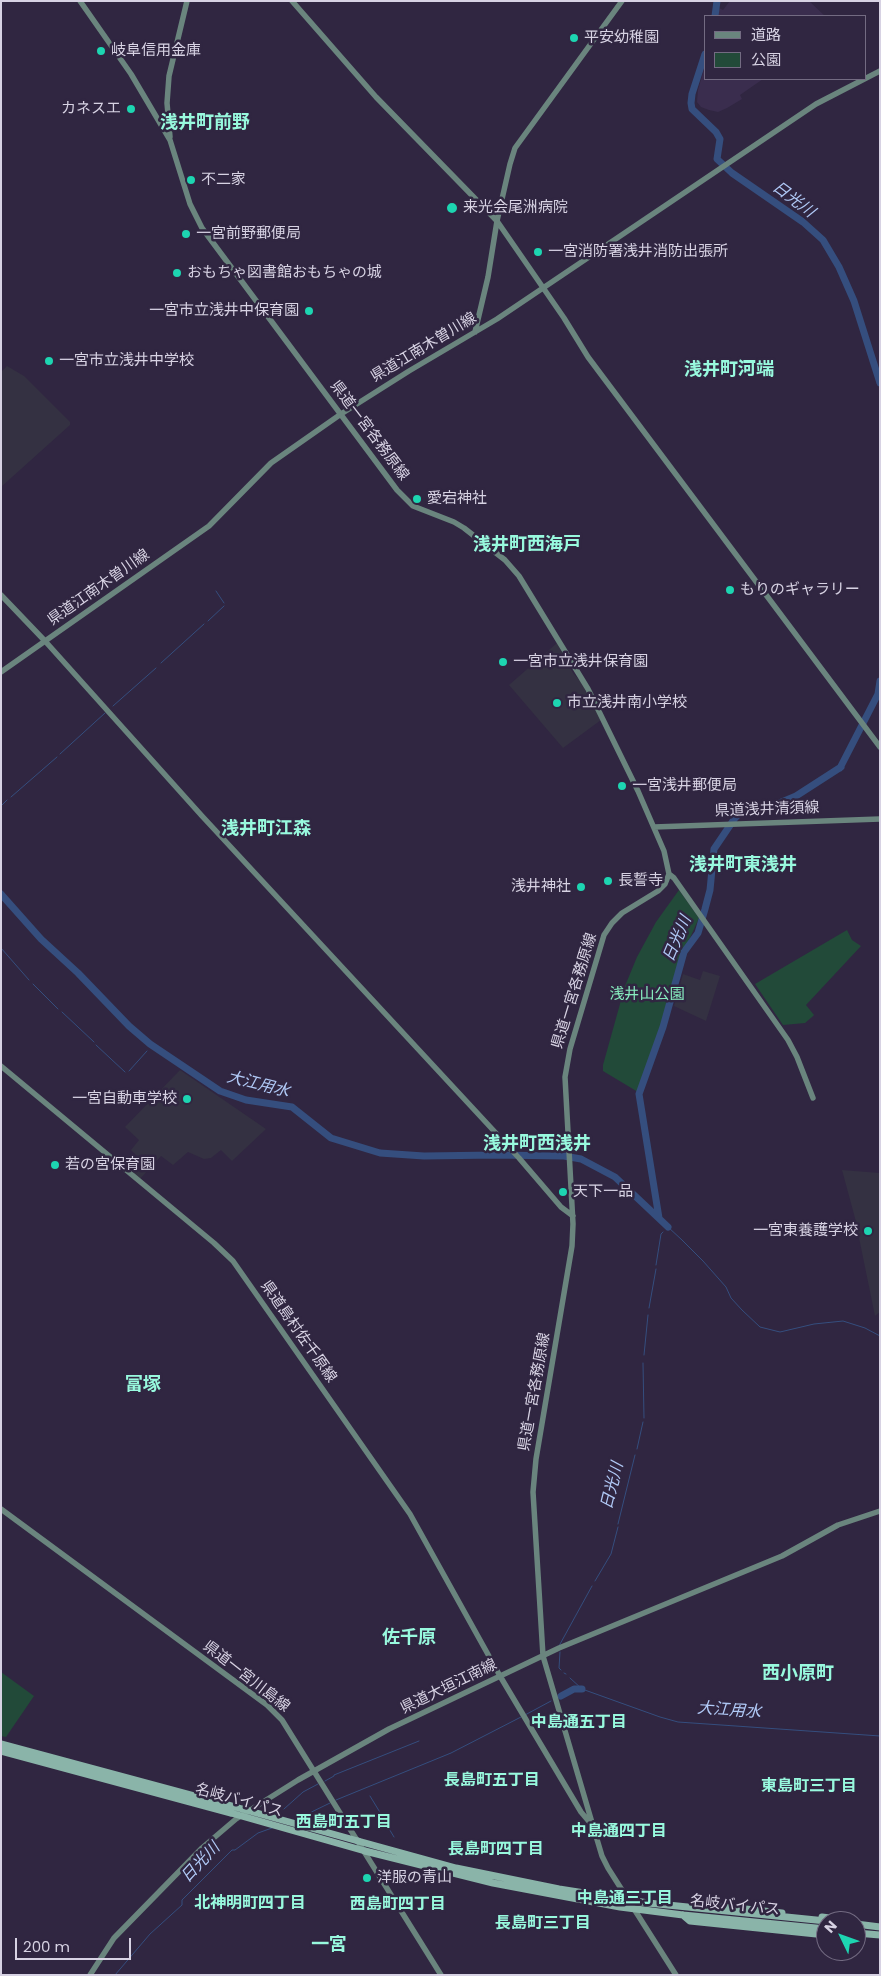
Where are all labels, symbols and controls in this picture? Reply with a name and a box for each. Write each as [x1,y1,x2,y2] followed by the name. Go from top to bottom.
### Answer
[704,15,866,80] legend
[751,24,781,45] text: 道路
[584,29,659,47] place label: 平安幼稚園
[568,32,580,44] marker: 平安幼稚園
[111,42,201,60] place label: 岐阜信用金庫
[95,45,107,57] marker: 岐阜信用金庫
[751,49,781,70] text: 公園
[61,100,121,118] place label: カネスエ
[125,103,137,115] marker: カネスエ
[160,112,250,134] district label: 浅井町前野
[201,171,246,189] place label: 不二家
[185,174,197,186] marker: 不二家
[768,178,818,222] water label: 日光川
[463,199,568,217] place label: 来光会尾洲病院
[445,201,459,215] marker: 来光会尾洲病院
[196,225,301,243] place label: 一宮前野郵便局
[180,228,192,240] marker: 一宮前野郵便局
[548,243,728,261] place label: 一宮消防署浅井消防出張所
[532,246,544,258] marker: 一宮消防署浅井消防出張所
[187,264,382,282] place label: おもちゃ図書館おもちゃの城
[171,267,183,279] marker: おもちゃ図書館おもちゃの城
[149,302,299,320] place label: 一宮市立浅井中保育園
[303,305,315,317] marker: 一宮市立浅井中保育園
[368,309,480,387] street label: 県道江南木曽川線
[59,352,194,370] place label: 一宮市立浅井中学校
[43,355,55,367] marker: 一宮市立浅井中学校
[684,359,774,381] district label: 浅井町河端
[326,378,412,484] street label: 県道一宮各務原線
[427,490,487,508] place label: 愛宕神社
[411,493,423,505] marker: 愛宕神社
[473,534,581,556] district label: 浅井町西海戸
[45,546,153,630] street label: 県道江南木曽川線
[740,581,860,599] place label: もりのギャラリー
[724,584,736,596] marker: もりのギャラリー
[513,653,648,671] place label: 一宮市立浅井保育園
[497,656,509,668] marker: 一宮市立浅井保育園
[567,694,687,712] place label: 市立浅井南小学校
[551,697,563,709] marker: 市立浅井南小学校
[632,777,737,795] place label: 一宮浅井郵便局
[616,780,628,792] marker: 一宮浅井郵便局
[714,799,820,821] street label: 県道浅井清須線
[221,818,311,840] district label: 浅井町江森
[689,854,797,876] district label: 浅井町東浅井
[618,872,663,890] place label: 長誓寺
[602,875,614,887] marker: 長誓寺
[511,878,571,896] place label: 浅井神社
[575,881,587,893] marker: 浅井神社
[660,913,696,965] water label: 日光川
[549,931,601,1051] street label: 県道一宮各務原線
[610,986,684,1004] park label: 浅井山公園
[225,1068,291,1102] water label: 大江用水
[72,1090,177,1108] place label: 一宮自動車学校
[181,1093,193,1105] marker: 一宮自動車学校
[483,1133,591,1155] district label: 浅井町西浅井
[65,1156,155,1174] place label: 若の宮保育園
[49,1159,61,1171] marker: 若の宮保育園
[573,1183,633,1201] place label: 天下一品
[557,1186,569,1198] marker: 天下一品
[753,1222,858,1240] place label: 一宮東養護学校
[862,1225,874,1237] marker: 一宮東養護学校
[256,1278,340,1386] street label: 県道島村佐千原線
[516,1331,554,1453] street label: 県道一宮各務原線
[125,1374,161,1396] district label: 富塚
[598,1460,628,1512] water label: 日光川
[382,1627,436,1649] district label: 佐千原
[199,1638,293,1716] street label: 県道一宮川島線
[398,1656,500,1718] street label: 県道大垣江南線
[762,1663,834,1685] district label: 西小原町
[696,1699,762,1723] water label: 大江用水
[531,1713,627,1733] district label: 中島通五丁目
[444,1771,540,1791] district label: 長島町五丁目
[761,1777,857,1797] district label: 東島町三丁目
[193,1781,285,1821] street label: 名岐バイパス
[296,1813,392,1833] district label: 西島町五丁目
[571,1822,667,1842] district label: 中島通四丁目
[178,1839,224,1887] water label: 日光川
[448,1840,544,1860] district label: 長島町四丁目
[377,1869,452,1887] place label: 洋服の青山
[361,1872,373,1884] marker: 洋服の青山
[577,1889,673,1909] district label: 中島通三丁目
[689,1892,781,1920] street label: 名岐バイパス
[194,1894,306,1914] district label: 北神明町四丁目
[350,1895,446,1915] district label: 西島町四丁目
[816,1911,866,1961] north arrow
[495,1914,591,1934] district label: 長島町三丁目
[820,1916,842,1937] text: N
[18,1928,134,1960] scale bar
[311,1934,347,1956] district label: 一宮
[23,1936,70,1957] text: 200 m

